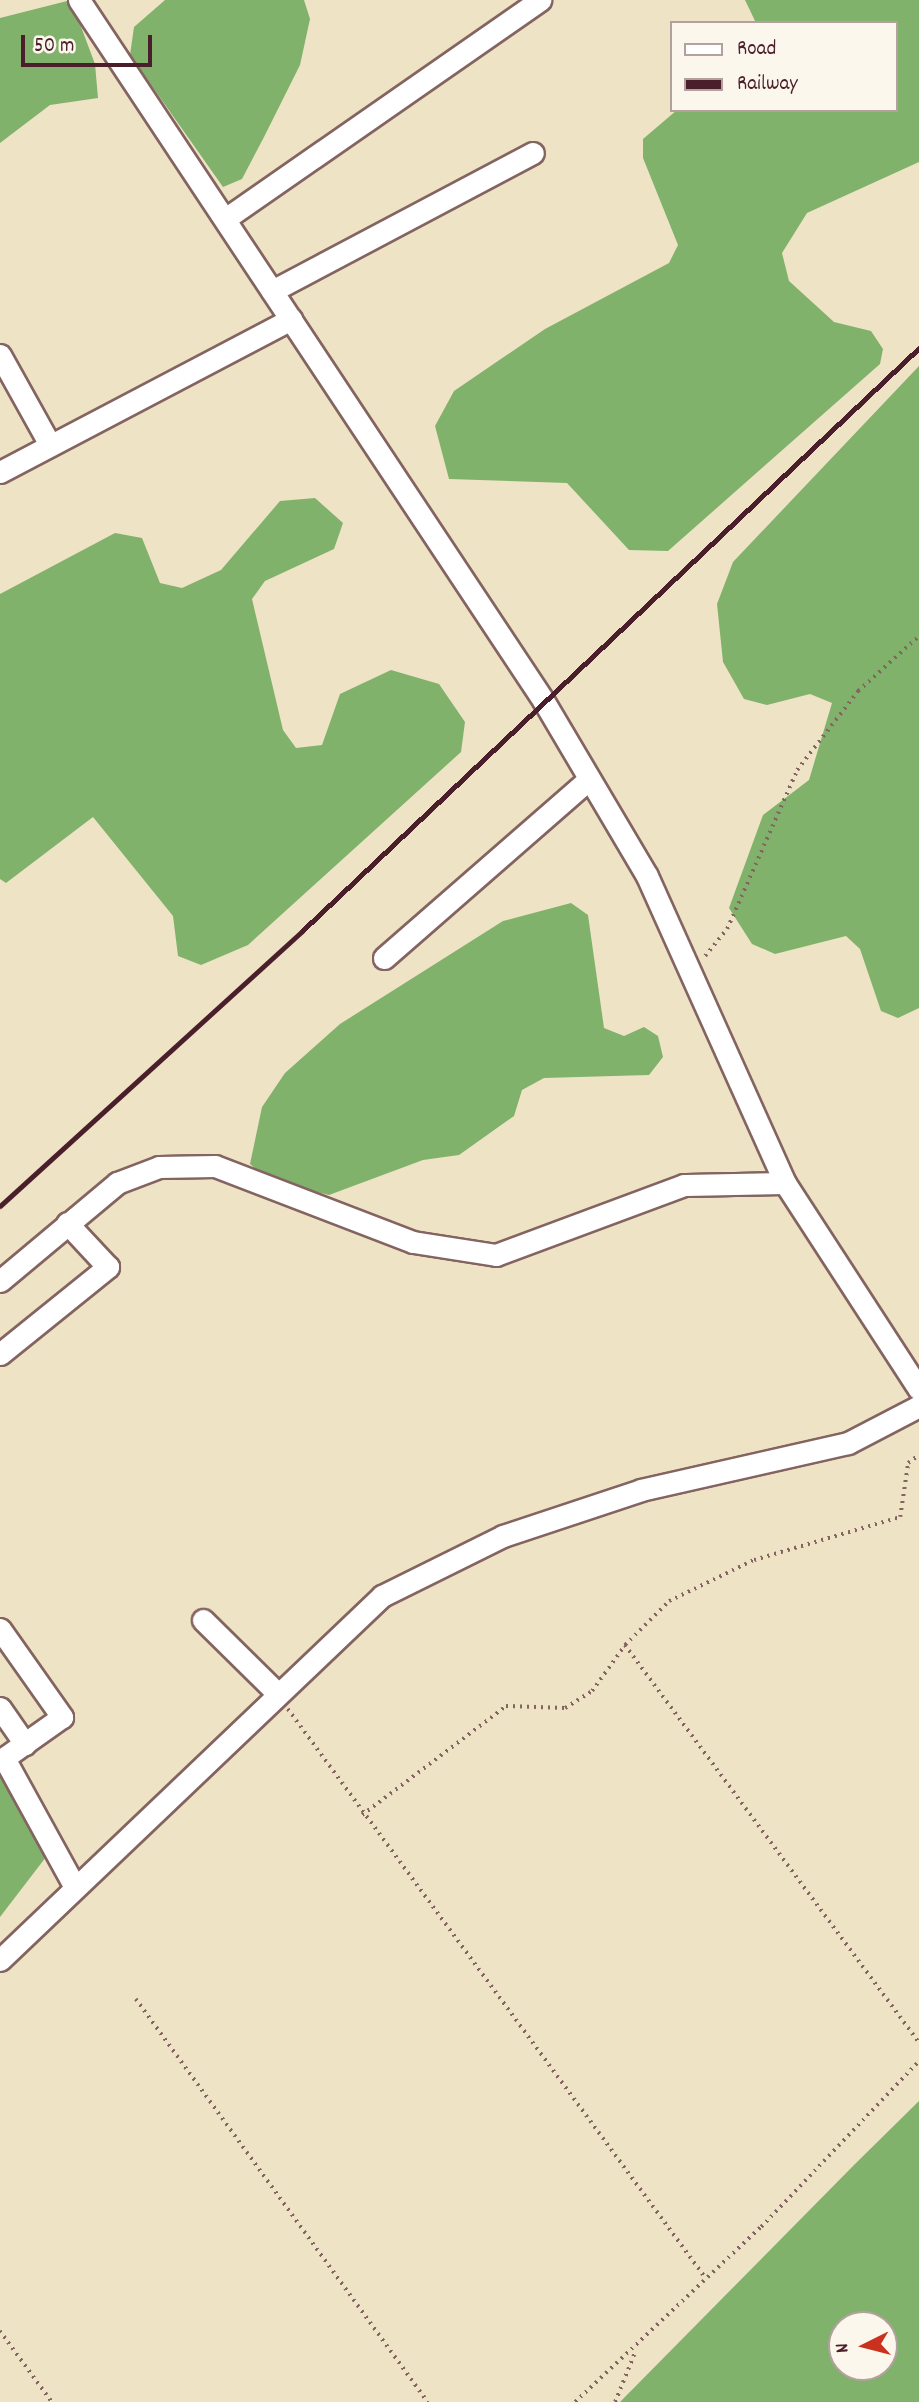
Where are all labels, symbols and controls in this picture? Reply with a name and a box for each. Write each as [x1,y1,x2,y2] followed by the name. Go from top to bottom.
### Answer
[24,21,156,65] scale bar
[670,21,898,112] legend
[34,32,74,62] text: 50 m
[737,35,776,65] text: Road
[737,70,798,100] text: Railway
[828,2311,898,2381] north arrow
[830,2342,858,2354] text: N

